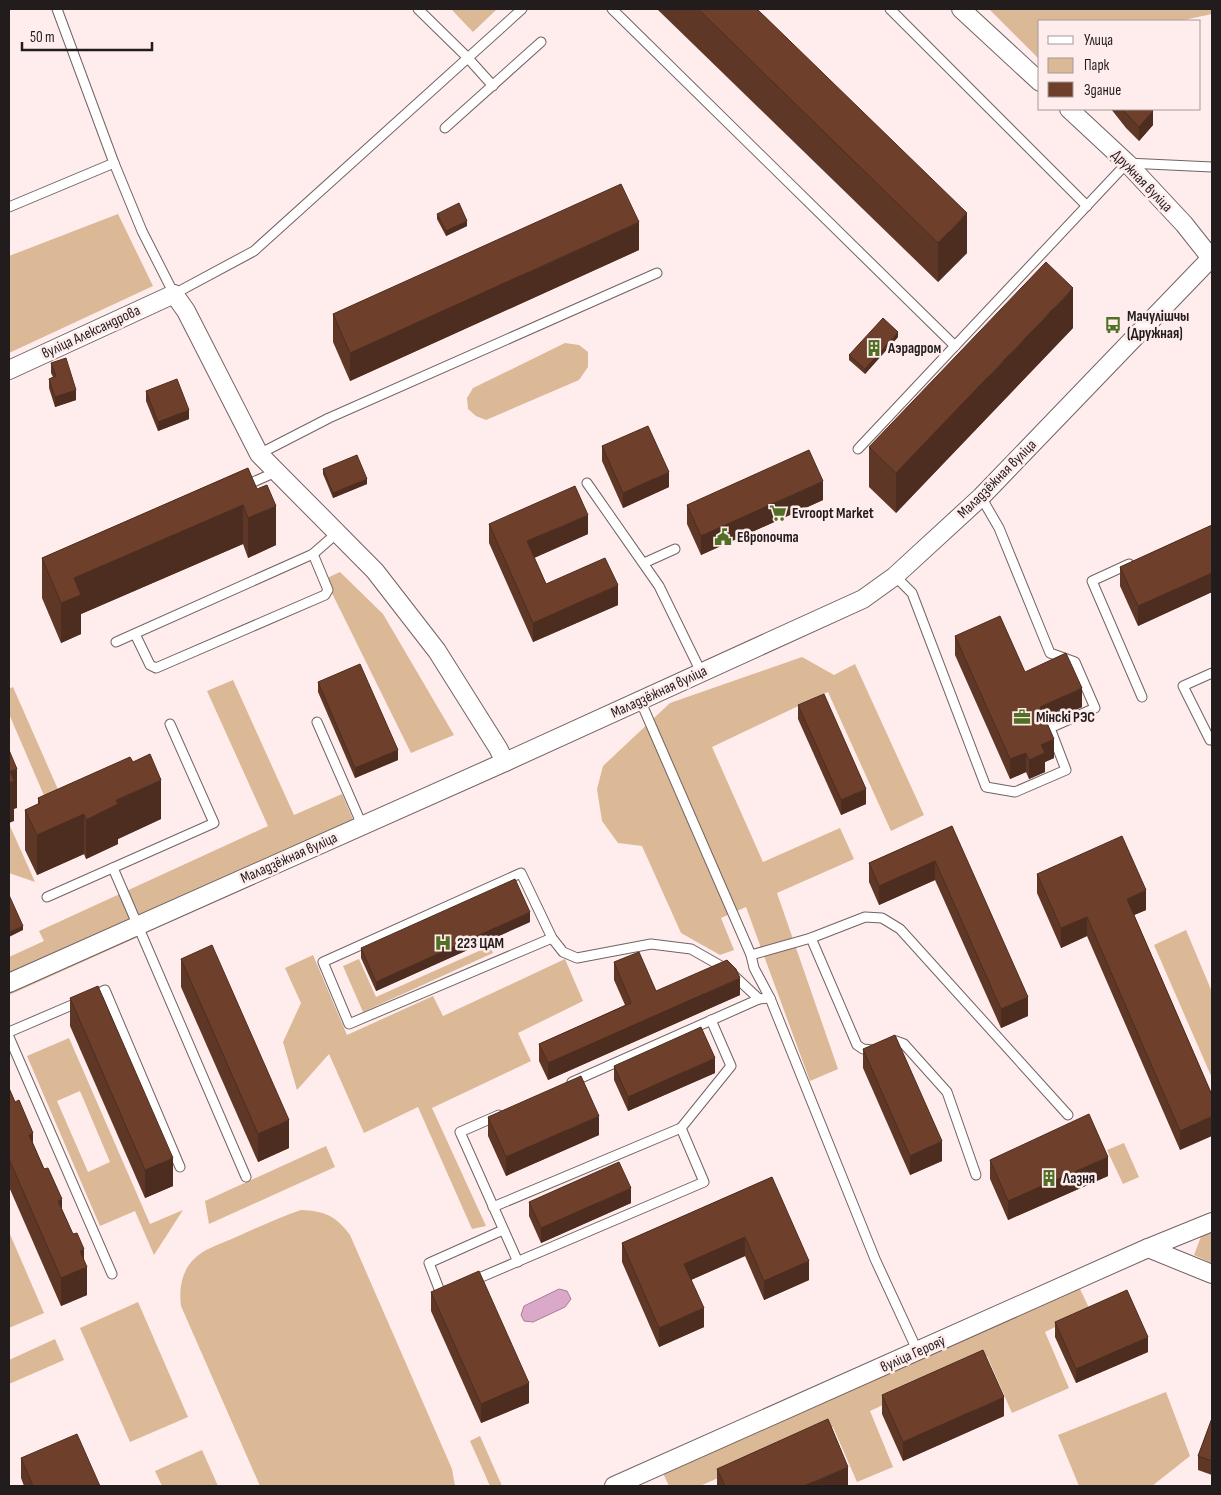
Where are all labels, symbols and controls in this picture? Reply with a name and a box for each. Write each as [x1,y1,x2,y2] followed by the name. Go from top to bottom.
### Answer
[22,20,152,52] scale bar
[1038,20,1201,110] legend
[30,28,55,47] text: 50 m
[1084,31,1113,50] text: Улица
[1084,56,1110,75] text: Парк
[1084,81,1121,100] text: Здание
[1107,146,1177,216] street label: Дружная вуліца
[39,301,143,363] street label: вуліца Александрова
[1127,307,1189,343] place label: Мачулішчы (Дружная)
[1103,315,1123,335] bus stop icon: Мачулішчы (Дружная)
[864,338,884,358] building icon: Аэрадром
[887,339,942,358] place label: Аэрадром
[953,435,1041,523] street label: Маладзёжная вуліца
[768,503,788,523] supermarket icon: Evroopt Market
[792,504,874,523] place label: Evroopt Market
[713,527,733,547] public building icon: Европочта
[737,528,799,547] place label: Европочта
[608,661,710,723] street label: Маладзёжная вуліца
[1012,707,1032,727] office icon: Мінскі РЭС
[1036,708,1095,727] place label: Мінскі РЭС
[238,828,341,888] street label: Маладзёжная вуліца
[433,933,453,953] hospital icon: 223 ЦAM
[457,934,504,953] place label: 223 ЦAM
[1039,1168,1059,1188] building icon: Лазня
[1062,1169,1095,1188] place label: Лазня
[878,1331,949,1377] street label: вуліца Герояў

